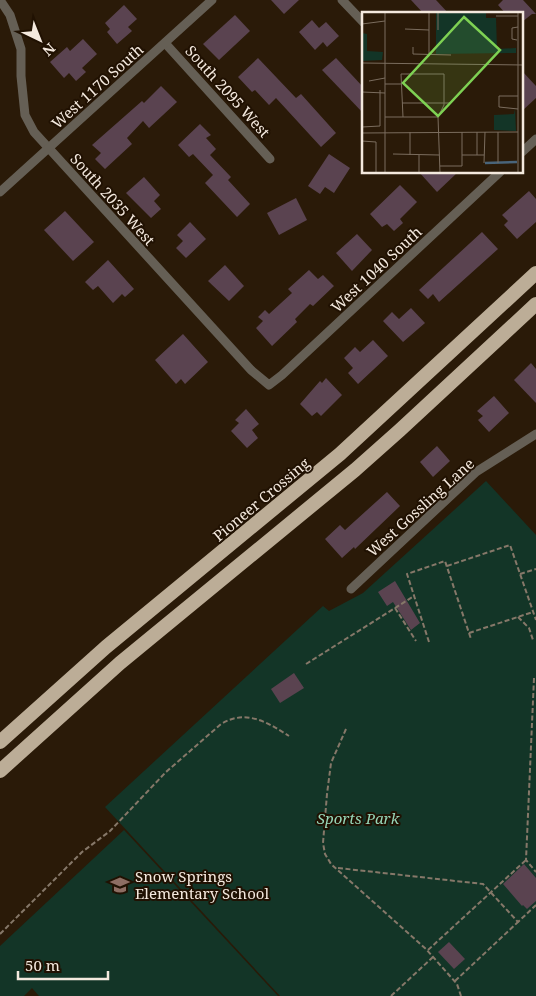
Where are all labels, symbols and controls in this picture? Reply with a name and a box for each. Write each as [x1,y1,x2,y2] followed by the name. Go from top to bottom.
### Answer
[362,12,524,174] inset map
[15,15,65,65] north arrow
[39,39,60,61] text: N
[47,39,148,133] street label: West 1170 South
[181,41,275,141] street label: South 2095 West
[66,149,160,249] street label: South 2035 West
[326,221,426,316] street label: West 1040 South
[209,453,313,545] street label: Pioneer Crossing
[362,453,478,561] street label: West Gossling Lane
[317,808,400,828] park label: Sports Park
[135,866,269,903] place label: Snow Springs Elementary School
[109,874,131,896] school or university icon: Snow Springs Elementary School
[18,948,108,980] scale bar
[25,955,60,975] text: 50 m

